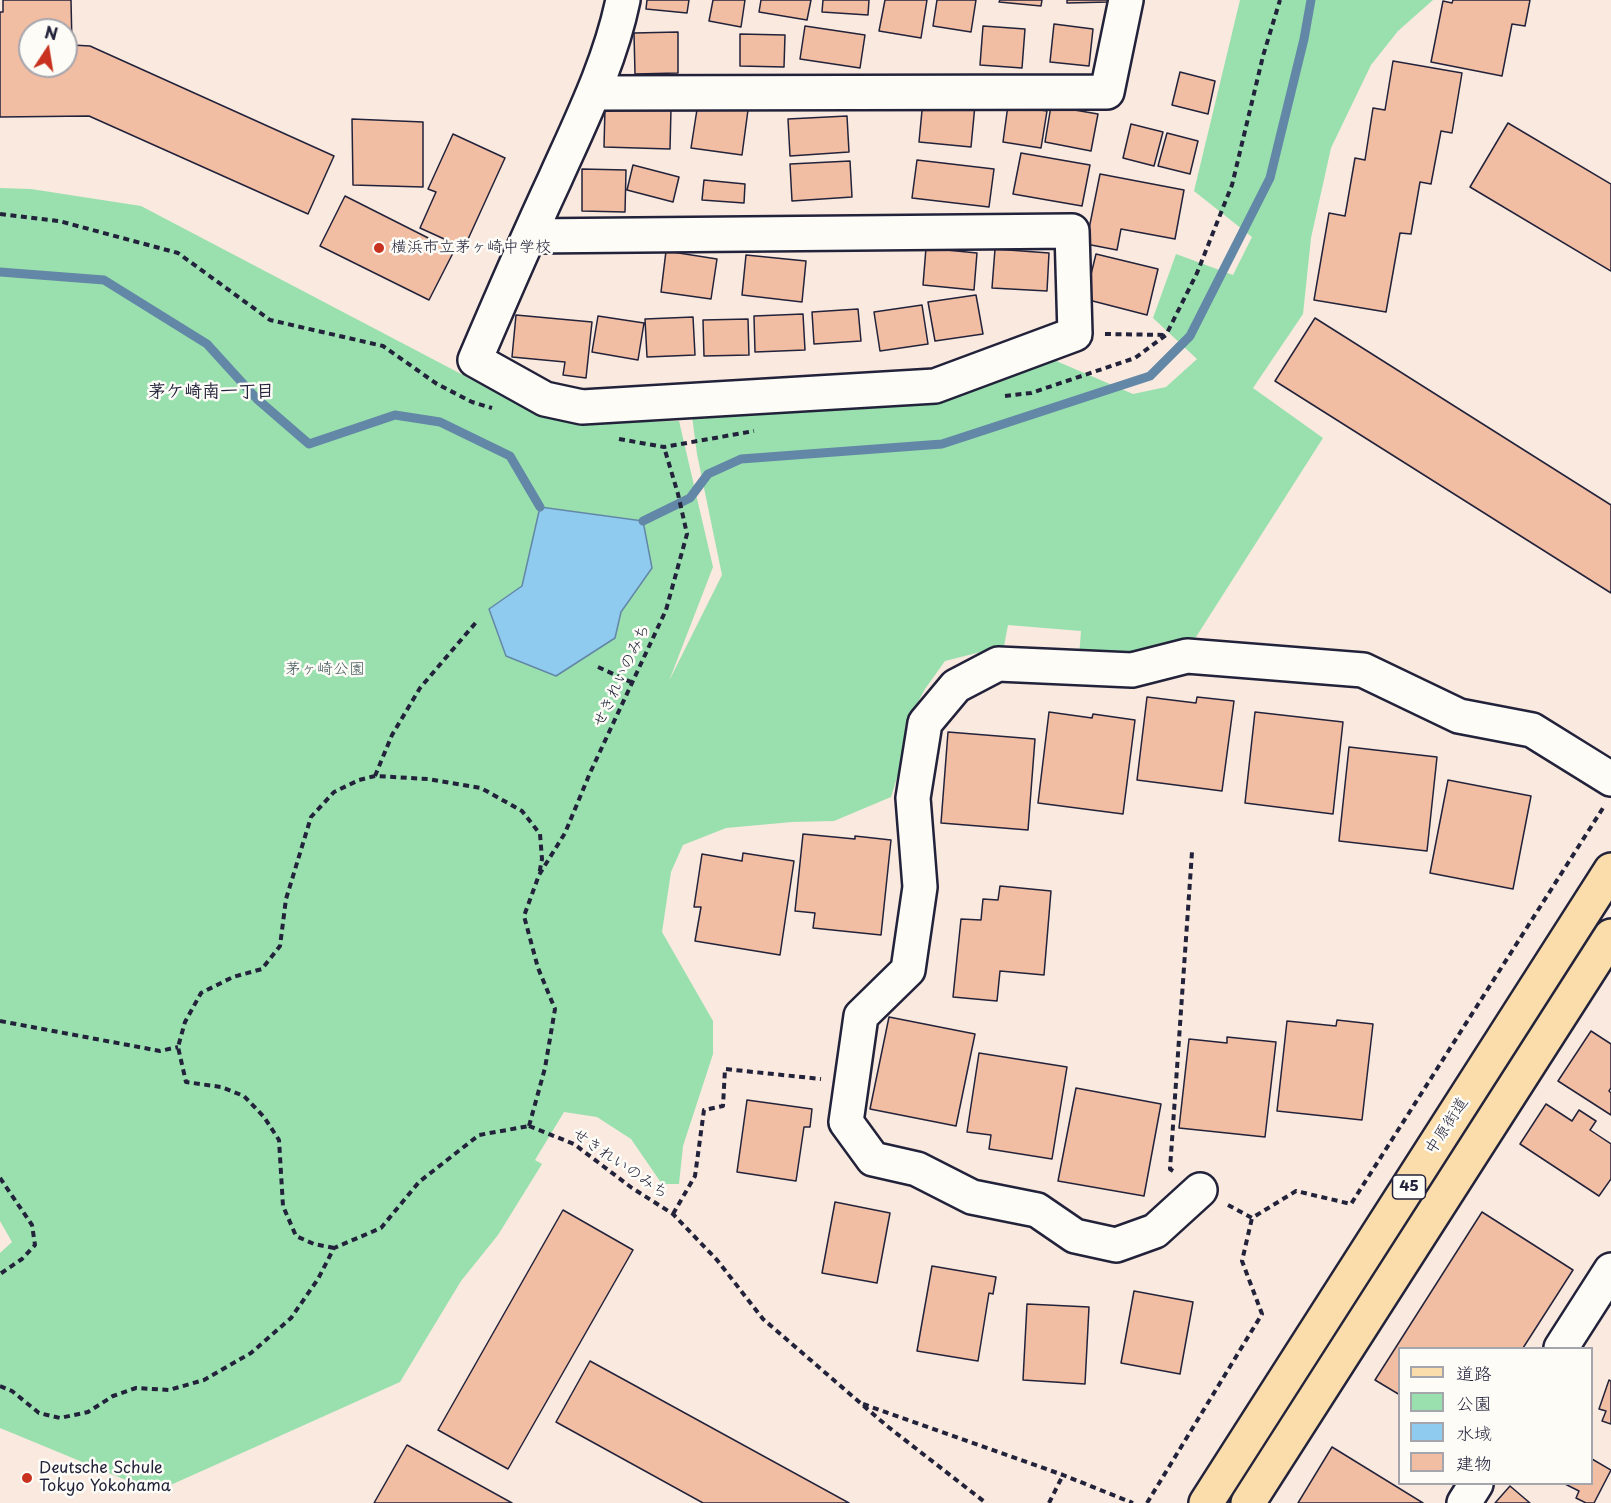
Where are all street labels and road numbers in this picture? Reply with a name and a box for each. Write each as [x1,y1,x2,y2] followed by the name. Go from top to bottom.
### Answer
[590,621,654,731] street label: せきれいのみち
[1422,1094,1472,1158] street label: 中原街道
[568,1125,672,1203] street label: せきれいのみち
[1392,1175,1426,1199] road number: 45

